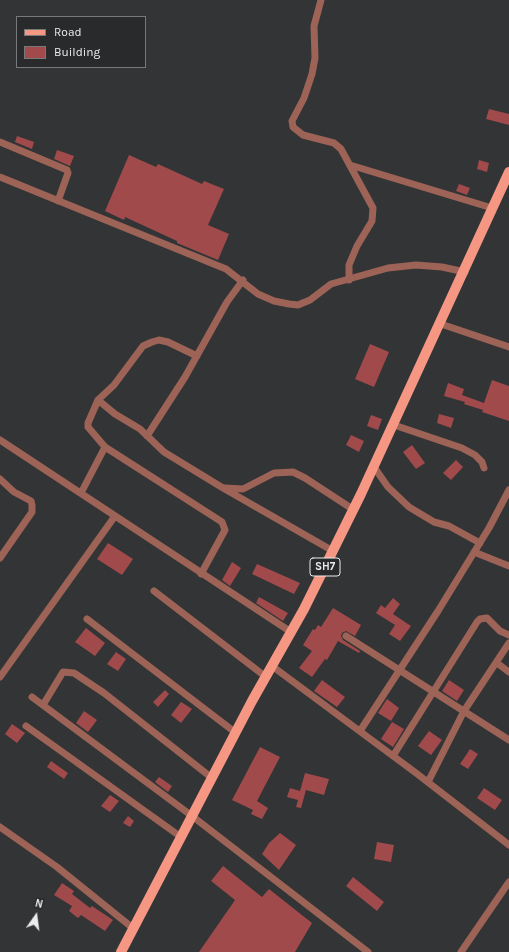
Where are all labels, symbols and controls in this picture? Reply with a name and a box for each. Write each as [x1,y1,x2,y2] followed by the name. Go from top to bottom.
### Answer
[16,16,146,68] legend
[54,25,82,39] text: Road
[54,45,100,59] text: Building
[310,558,340,576] road number: SH7
[16,896,56,936] north arrow
[34,897,44,911] text: N

